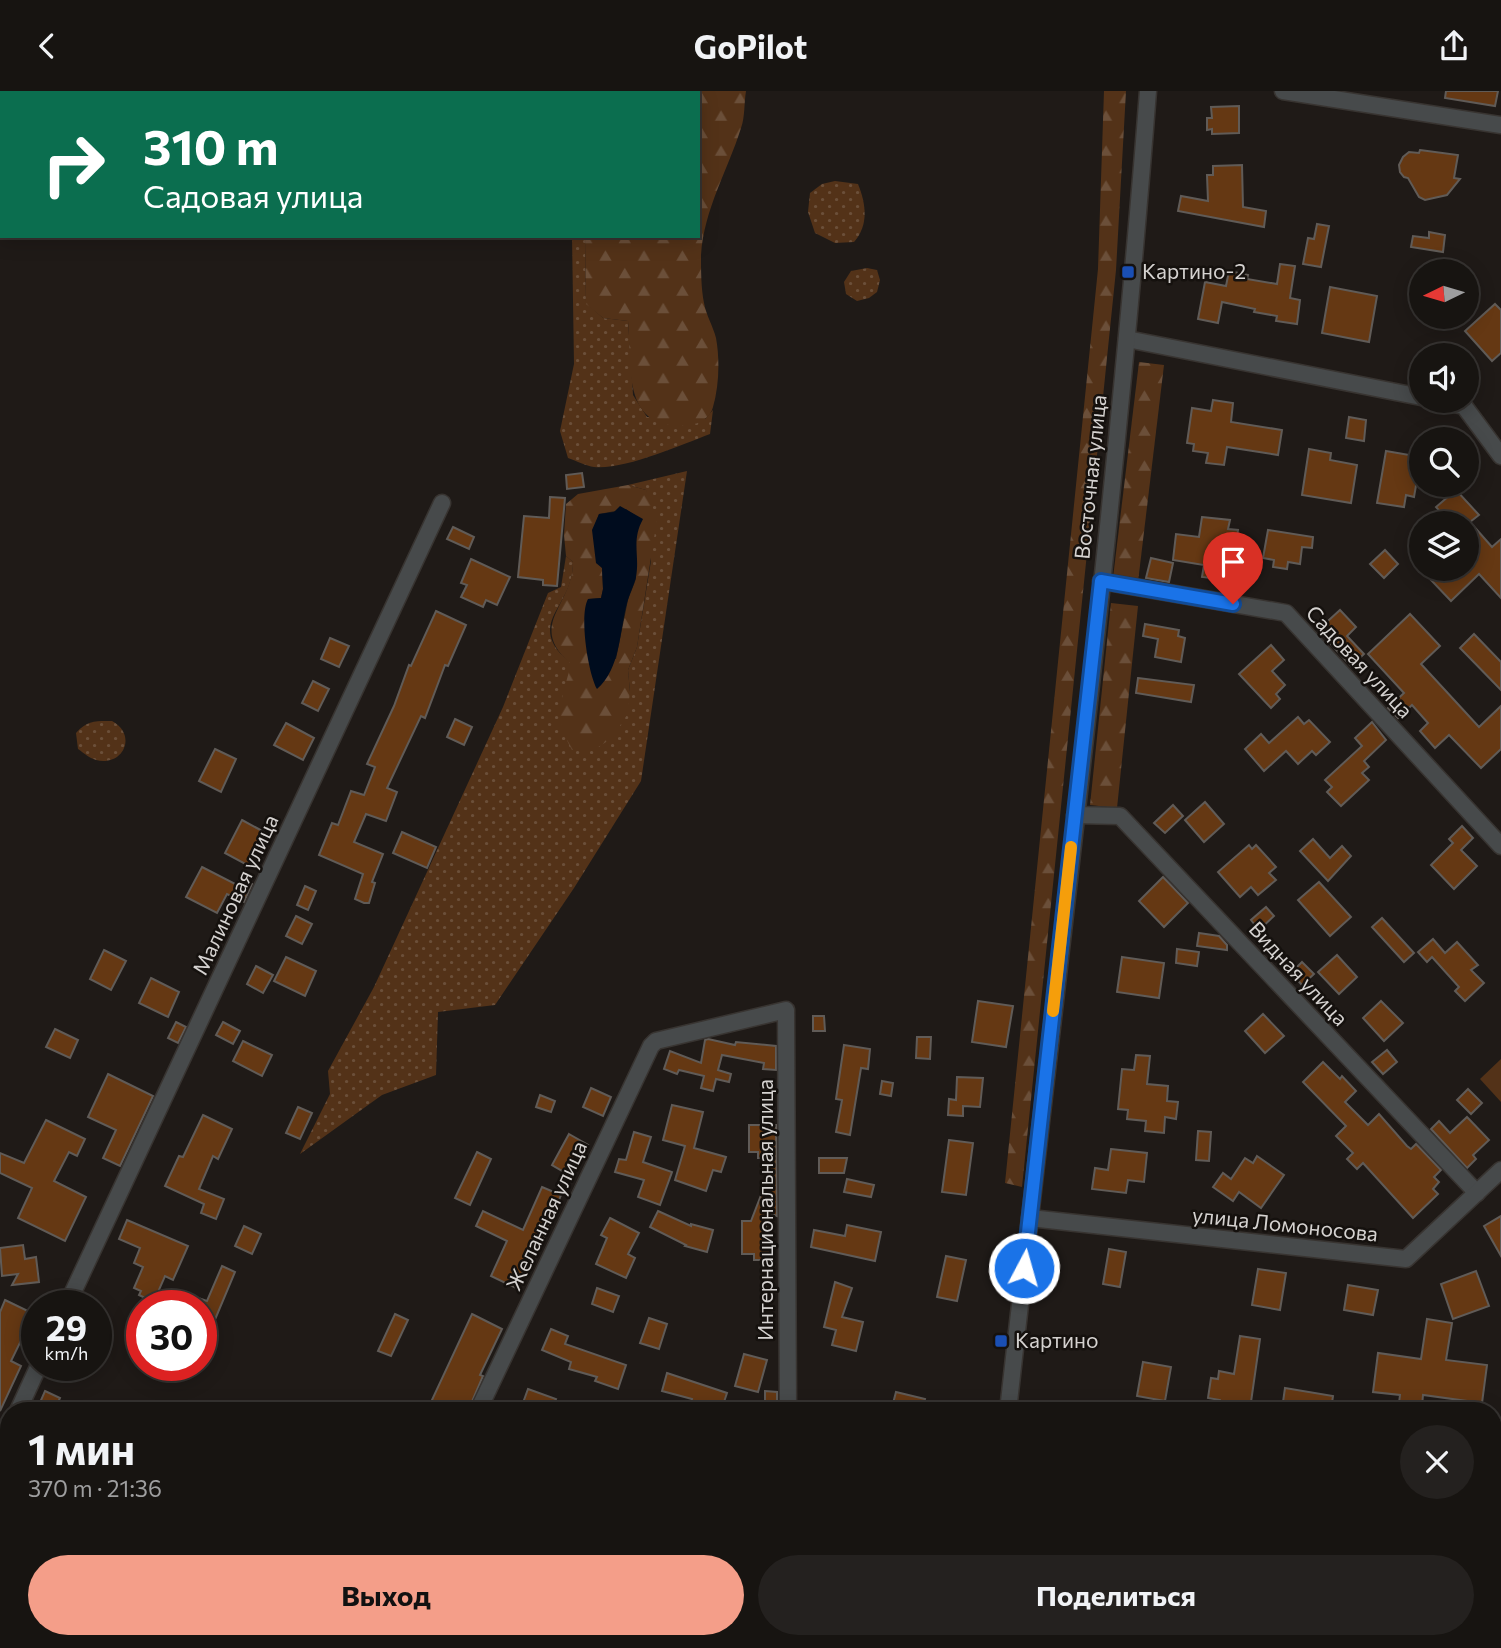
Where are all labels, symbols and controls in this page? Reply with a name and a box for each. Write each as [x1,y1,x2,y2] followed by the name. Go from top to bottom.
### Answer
[694,26,807,66] text: GoPilot
[28,27,66,65] icon: back
[1435,27,1473,65] icon: share
[143,115,278,175] text: 310 m
[28,119,119,210] icon: right
[143,175,363,215] text: Садовая улица
[1142,258,1246,283] place label: Картино-2
[1409,259,1479,329] north arrow
[1409,259,1479,581] map controls
[1120,264,1136,280] marker: Картино-2
[1409,343,1479,413] button: sound
[1068,393,1111,560] street label: Восточная улица
[1409,427,1479,497] button: search
[1409,511,1479,581] button: layers
[1203,532,1263,604] pin
[1214,543,1252,581] icon: arrive
[1302,600,1419,722] street label: Садовая улица
[187,810,283,978] street label: Малиновая улица
[1245,916,1354,1030] street label: Видная улица
[752,1079,777,1341] street label: Интернациональная улица
[500,1137,591,1294] street label: Желанная улица
[1191,1201,1379,1246] street label: улица Ломоносова
[987,1231,1061,1305] position arrow
[126,1290,217,1381] speed limit sign: 30
[46,1305,87,1348] text: 29
[1015,1327,1099,1352] place label: Картино
[993,1333,1009,1349] marker: Картино
[45,1342,88,1364] text: km/h
[28,1422,135,1474] text: 1 мин
[1400,1425,1474,1499] button: close
[28,1474,162,1502] text: 370 m · 21:36
[28,1555,744,1635] button: Выход
[758,1555,1474,1635] button: Поделиться

